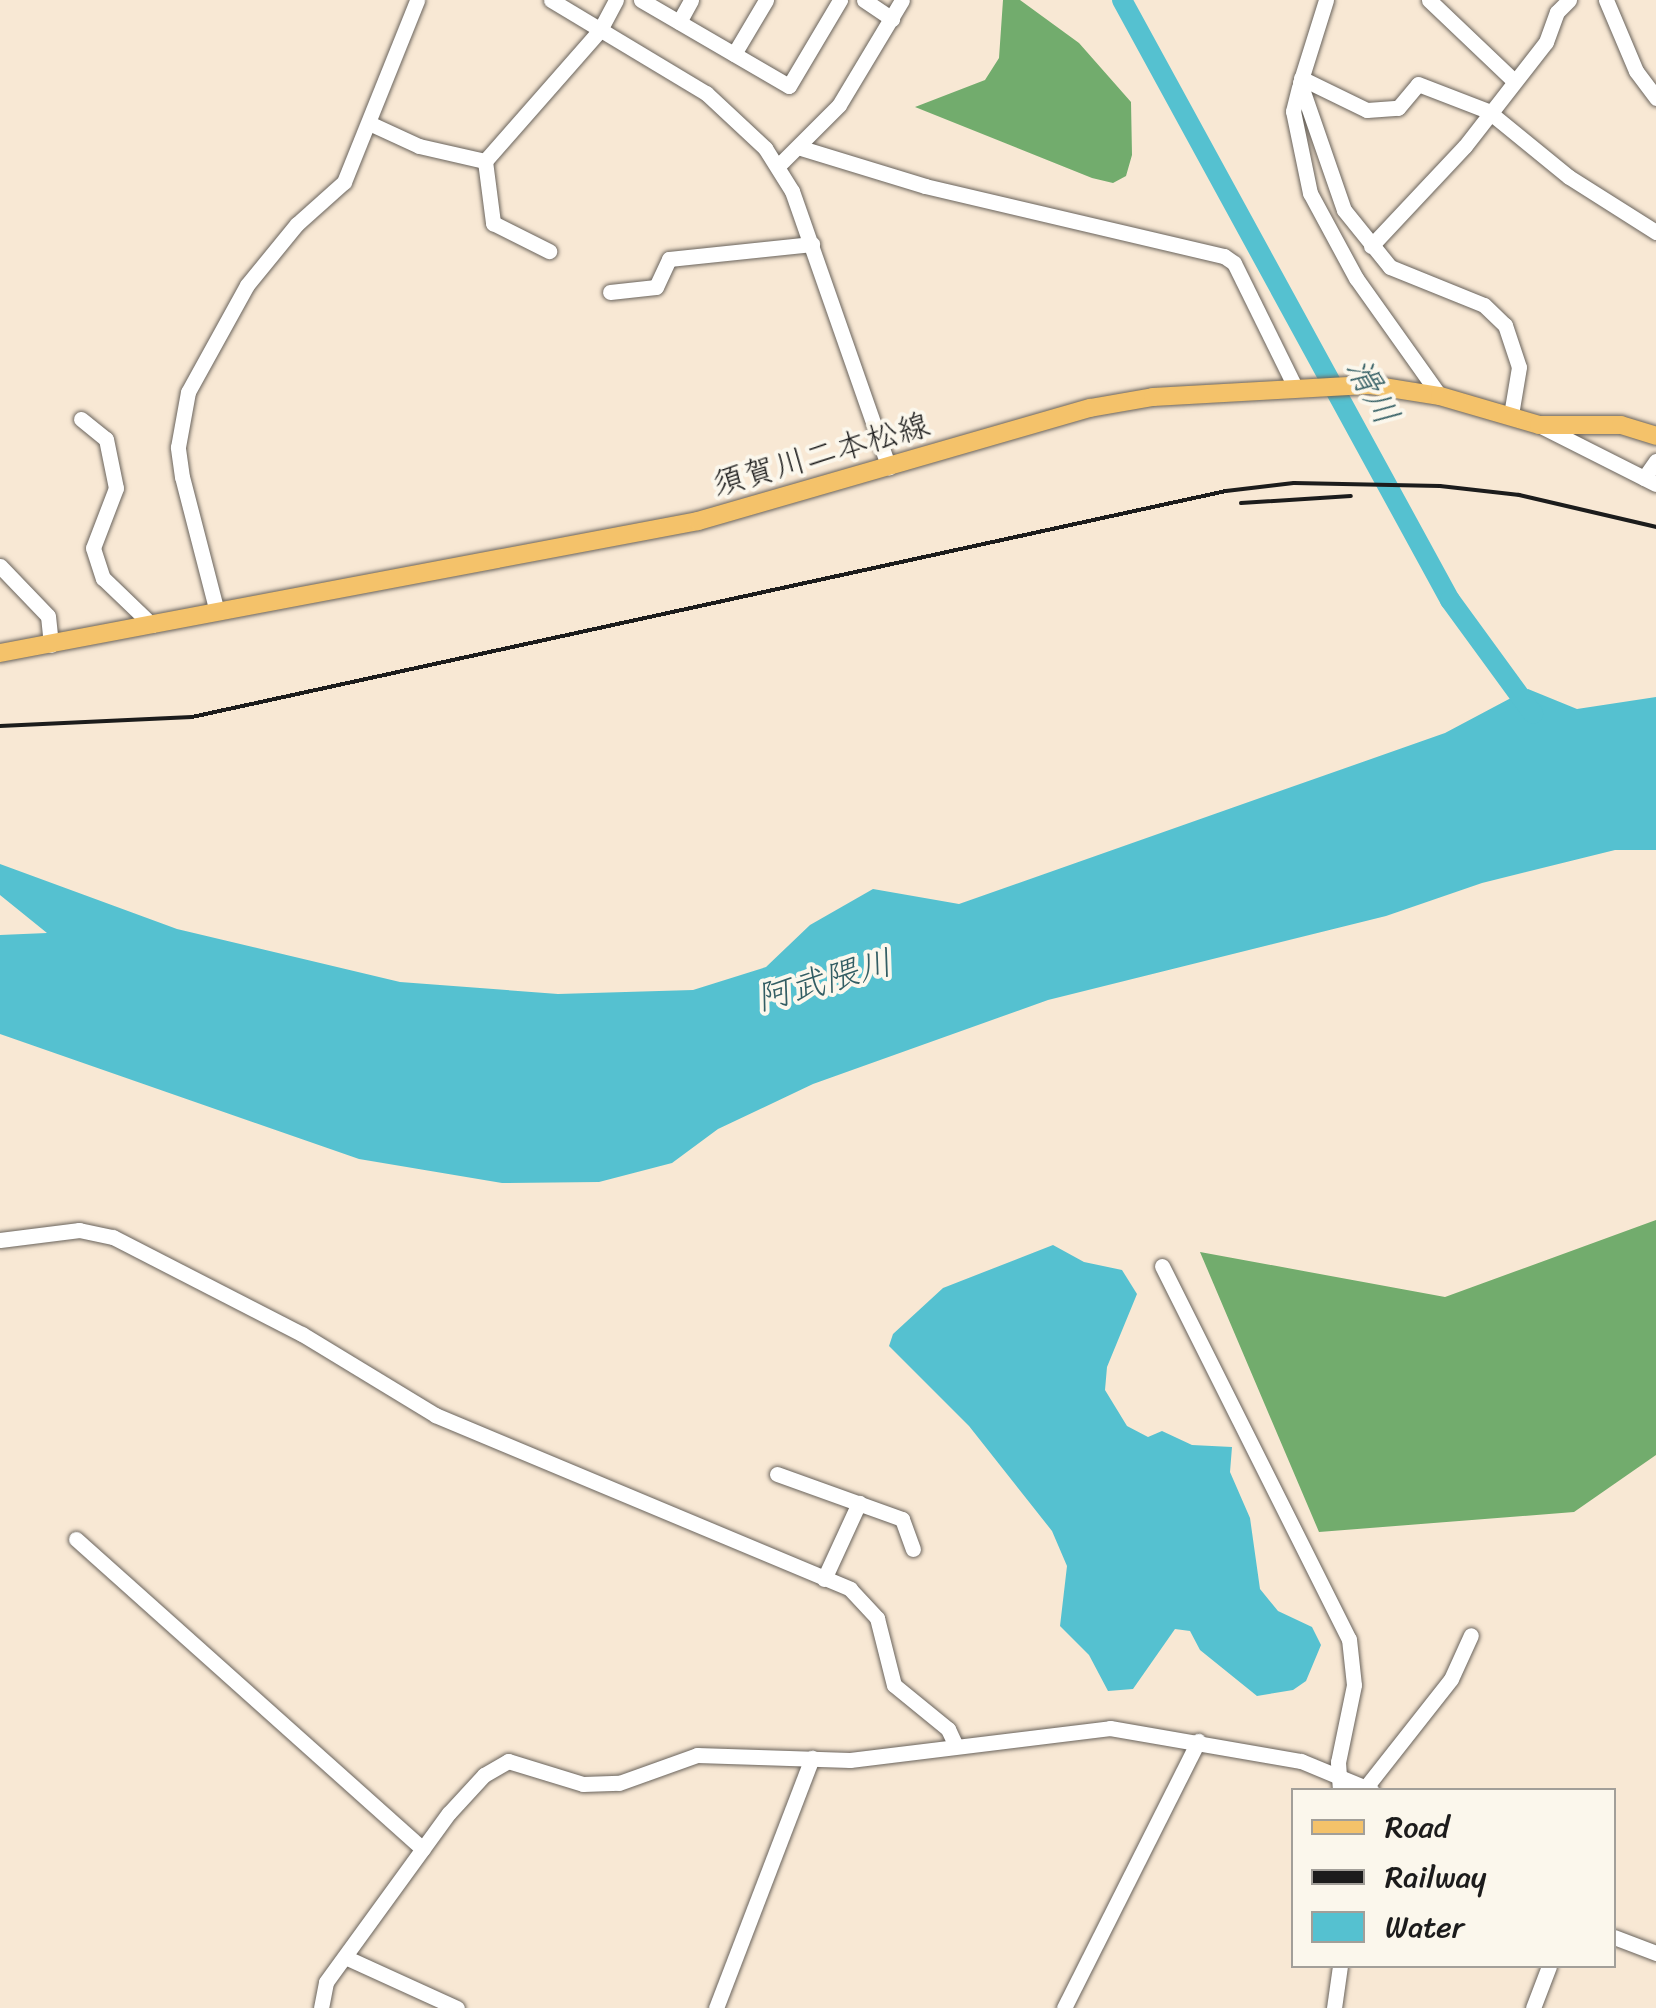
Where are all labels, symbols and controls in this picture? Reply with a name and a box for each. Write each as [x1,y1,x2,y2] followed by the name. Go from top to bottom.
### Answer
[1338,350,1408,432] water label: 滑川
[708,406,934,504] street label: 須賀川二本松線
[751,941,897,1019] water label: 阿武隈川
[1291,1788,1616,1968] legend
[1385,1800,1449,1854] text: Road
[1385,1850,1486,1904] text: Railway
[1385,1900,1464,1954] text: Water

